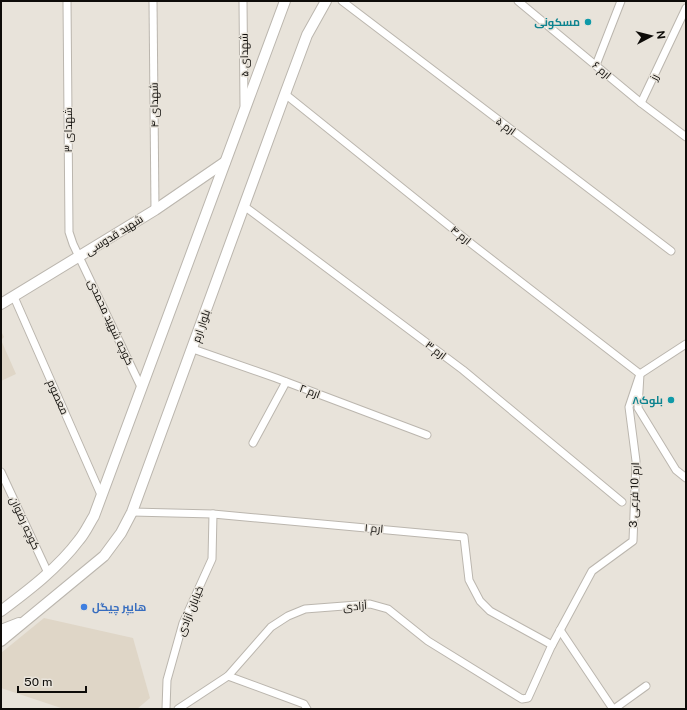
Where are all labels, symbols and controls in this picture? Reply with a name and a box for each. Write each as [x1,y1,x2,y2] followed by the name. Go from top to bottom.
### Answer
[534,16,580,30] place label: مسکونی
[631,16,671,56] north arrow
[583,17,593,27] marker: مسکونی
[654,30,667,40] text: N
[238,33,251,77] street label: شهدای ۵
[589,59,614,83] street label: ارم ۶
[647,72,662,84] street label: رز
[148,82,161,128] street label: شهدای ۴
[62,107,75,153] street label: شهدای ۳
[493,115,518,139] street label: ارم ۵
[83,213,145,258] street label: شهید قدوسی
[447,223,474,248] street label: ارم ۴
[85,277,136,367] street label: کوچه شهید محمدی
[190,308,214,345] street label: بلوار ارم
[422,338,449,363] street label: ارم ۳
[43,378,71,417] street label: معصوم
[297,382,322,402] street label: ارم ۲
[632,394,663,408] place label: بلوک۸
[666,395,676,405] marker: بلوک۸
[627,462,643,528] street label: ارم 10 فرعی 3
[7,495,43,552] street label: کوچه رضوان
[364,521,384,537] street label: ارم ۱
[175,584,206,638] street label: خیابان آزادی
[343,599,367,614] street label: آزادی
[92,601,147,616] place label: هایپر چیگل
[79,602,89,612] marker: هایپر چیگل
[18,668,86,694] scale bar
[24,675,52,689] text: 50 m

